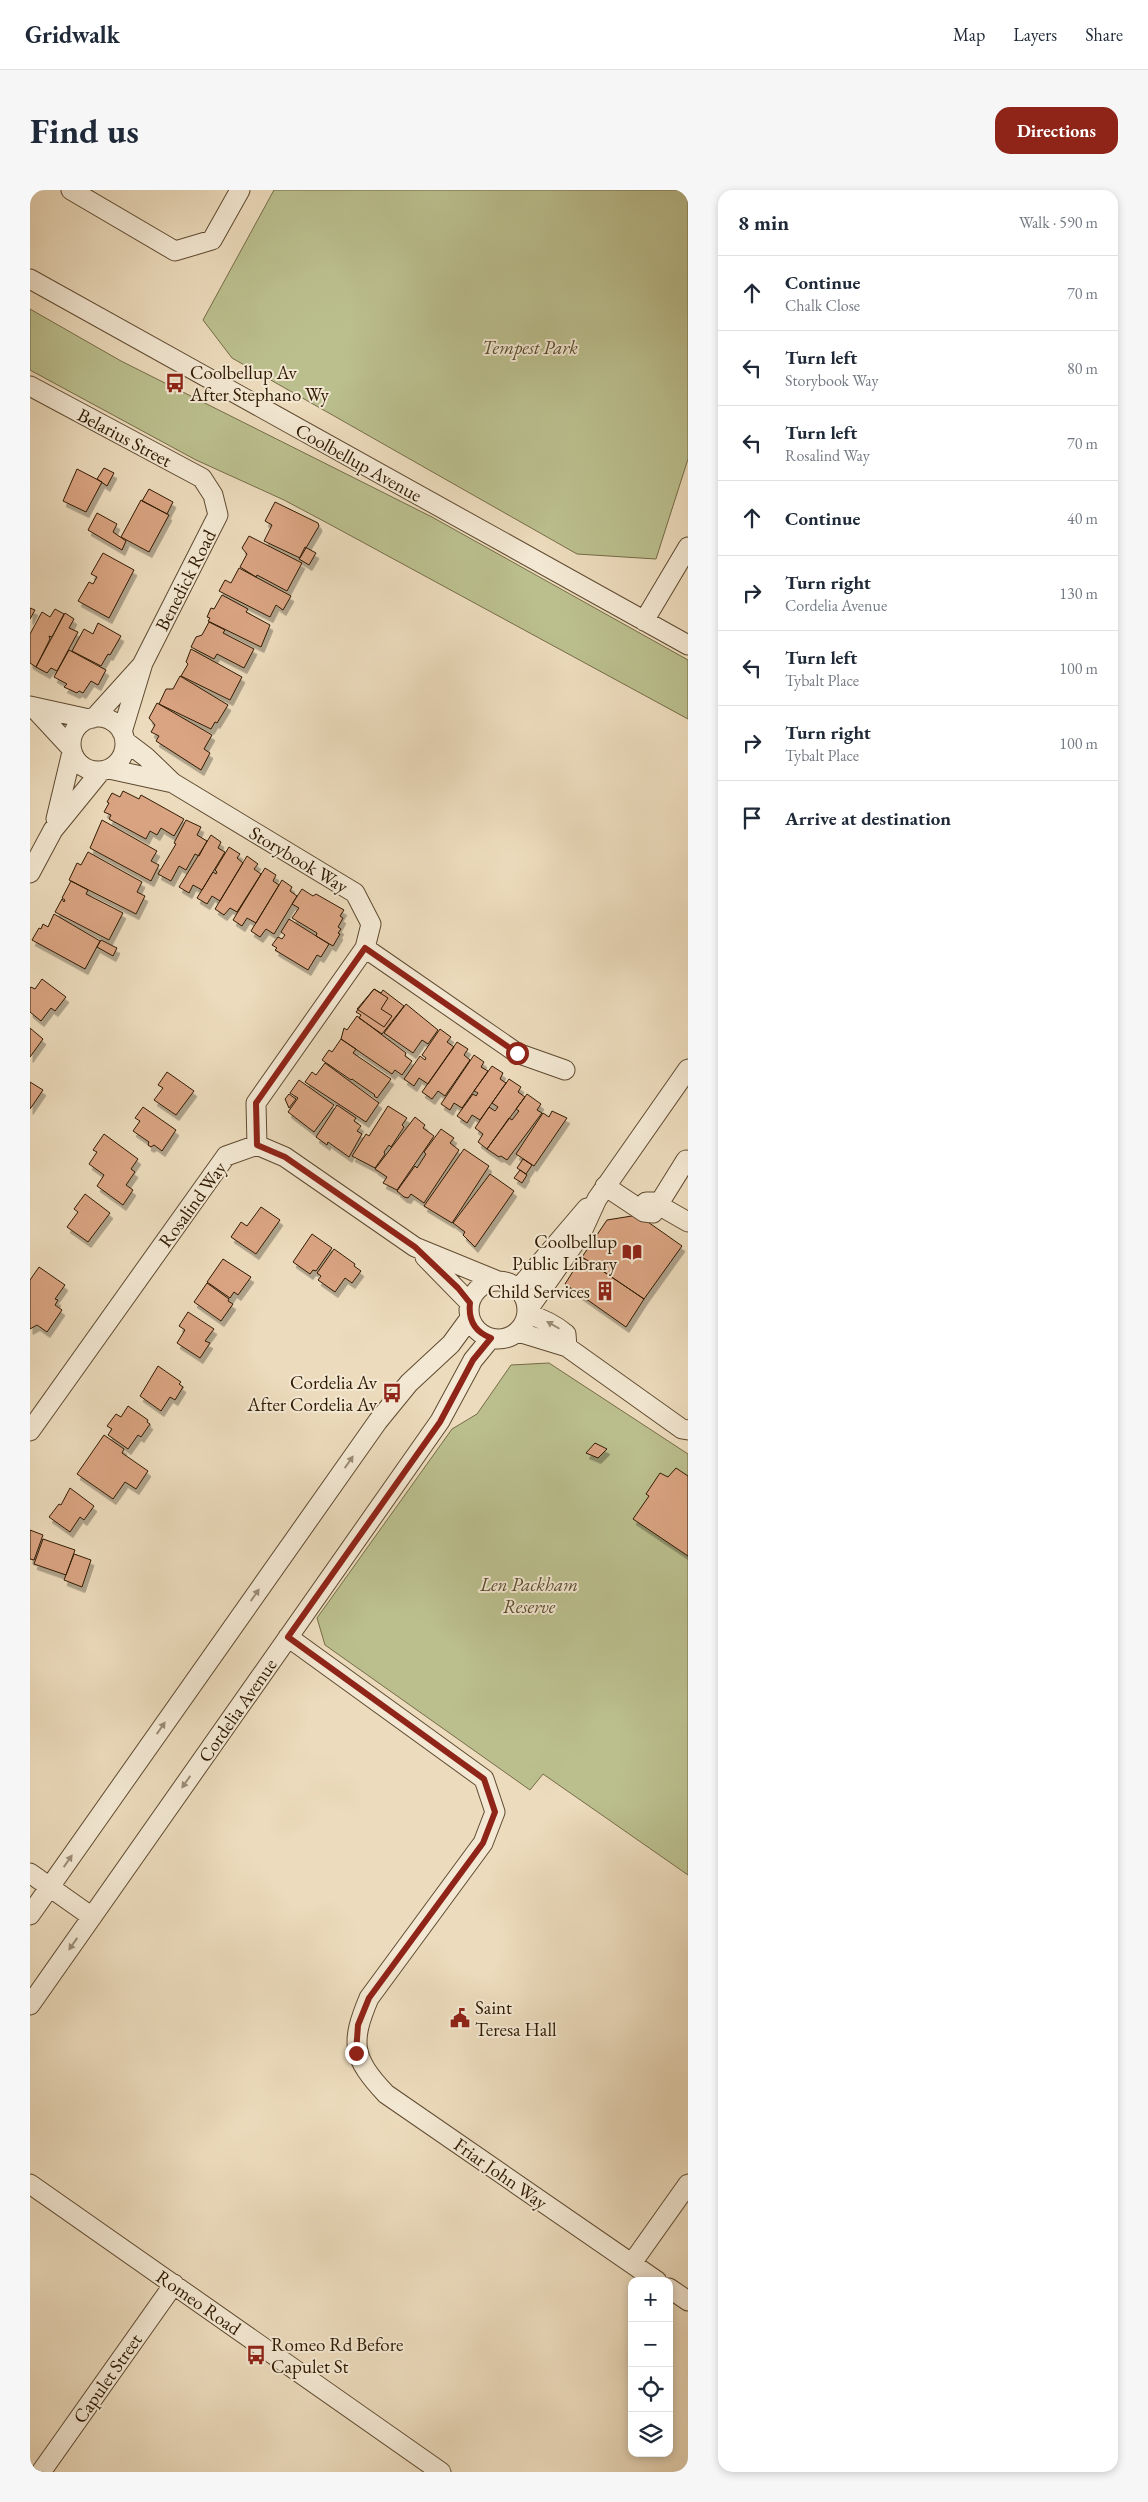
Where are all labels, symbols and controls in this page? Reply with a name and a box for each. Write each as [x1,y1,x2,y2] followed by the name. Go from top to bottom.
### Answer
[25,19,120,50] text: Gridwalk
[953,23,985,46] text: Map
[1013,23,1057,46] text: Layers
[1085,23,1123,46] text: Share
[995,107,1118,154] button: Directions
[30,108,139,153] text: Find us
[738,209,789,236] text: 8 min
[1019,212,1098,233] text: Walk · 590 m
[785,270,860,295] text: Continue
[738,279,766,307] icon: ahead
[1067,283,1098,304] text: 70 m
[785,295,860,316] text: Chalk Close
[482,335,578,360] park label: Tempest Park
[785,345,857,370] text: Turn left
[738,354,766,382] icon: left
[1067,358,1098,379] text: 80 m
[189,360,330,407] place label: Coolbellup Av After Stephano Wy
[785,370,879,391] text: Storybook Way
[164,372,186,394] bus stop icon: Coolbellup Av After Stephano Wy
[73,402,176,473] street label: Belarius Street
[291,417,427,508] street label: Coolbellup Avenue
[785,420,857,445] text: Turn left
[738,429,766,457] icon: left
[1067,433,1098,454] text: 70 m
[785,445,870,466] text: Rosalind Way
[738,504,766,532] icon: ahead
[785,506,860,531] text: Continue
[1067,508,1098,529] text: 40 m
[149,525,222,635] street label: Benedick Road
[785,570,871,595] text: Turn right
[738,579,766,607] icon: right
[1059,583,1098,604] text: 130 m
[785,595,887,616] text: Cordelia Avenue
[785,645,857,670] text: Turn left
[738,654,766,682] icon: left
[1059,658,1098,679] text: 100 m
[785,670,859,691] text: Tybalt Place
[785,720,871,745] text: Turn right
[738,729,766,757] icon: right
[1059,733,1098,754] text: 100 m
[785,745,859,766] text: Tybalt Place
[738,804,766,832] icon: arrive
[785,806,951,831] text: Arrive at destination
[245,820,353,899] street label: Storybook Way
[506,1042,529,1065] route start
[153,1156,232,1252] street label: Rosalind Way
[512,1229,618,1276] place label: Coolbellup Public Library
[621,1241,643,1263] library icon: Coolbellup Public Library
[488,1279,590,1304] place label: Child Services
[594,1280,616,1302] building icon: Child Services
[547,1321,560,1330] one-way arrow
[246,1370,378,1417] place label: Cordelia Av After Cordelia Av
[381,1382,403,1404] bus stop icon: Cordelia Av After Cordelia Av
[344,1455,354,1469] one-way arrow
[479,1572,578,1619] park label: Len Packham Reserve
[250,1588,260,1602] one-way arrow
[192,1653,282,1767] street label: Cordelia Avenue
[156,1721,166,1735] one-way arrow
[181,1775,191,1789] one-way arrow
[63,1854,73,1868] one-way arrow
[68,1937,78,1951] one-way arrow
[475,1995,557,2042] place label: Saint Teresa Hall
[449,2007,471,2029] public building icon: Saint Teresa Hall
[345,2042,368,2065] route end
[449,2132,553,2215] street label: Friar John Way
[151,2264,246,2341] street label: Romeo Road
[628,2277,673,2457] map controls
[628,2277,673,2322] button: +
[628,2322,673,2367] button: −
[67,2328,148,2428] street label: Capulet Street
[271,2332,403,2379] place label: Romeo Rd Before Capulet St
[245,2344,267,2366] bus stop icon: Romeo Rd Before Capulet St
[628,2367,673,2412] button: locate
[628,2412,673,2457] button: layers

